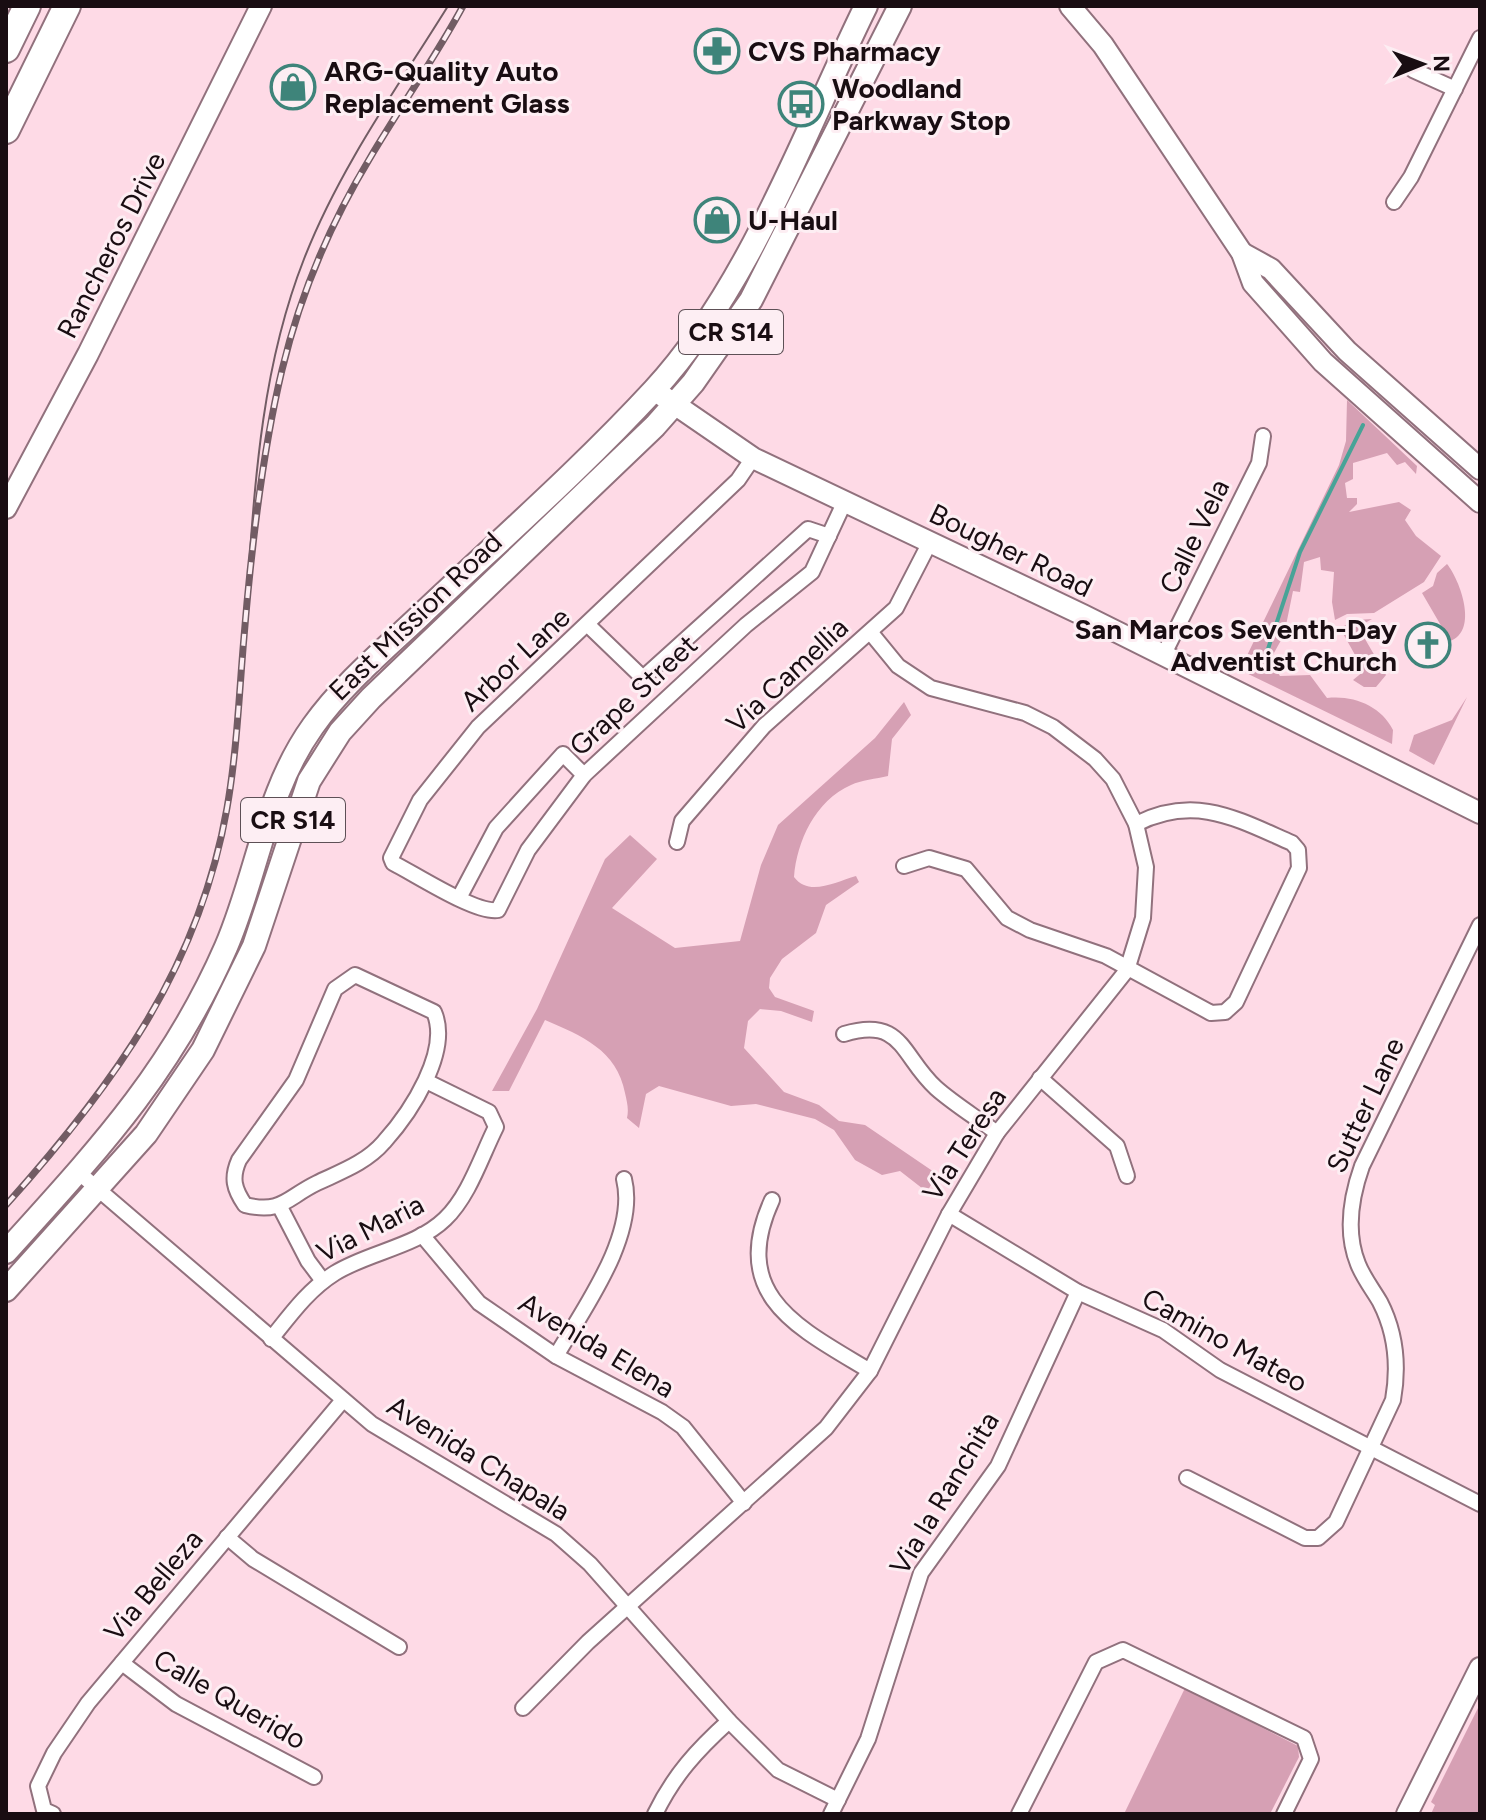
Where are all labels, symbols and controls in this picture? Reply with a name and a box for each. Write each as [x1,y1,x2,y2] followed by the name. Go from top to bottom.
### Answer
[1382,24,1462,104] north arrow
[693,27,741,75] pharmacy icon: CVS Pharmacy
[748,34,942,68] place label: CVS Pharmacy
[324,54,569,120] place label: ARG-Quality Auto Replacement Glass
[1428,55,1455,72] text: N
[269,63,317,111] shop icon: ARG-Quality Auto Replacement Glass
[832,71,1011,137] place label: Woodland Parkway Stop
[777,80,825,128] bus stop icon: Woodland Parkway Stop
[50,146,172,344] street label: Rancheros Drive
[693,196,741,244] shop icon: U-Haul
[748,203,838,237] place label: U-Haul
[679,310,783,354] road number: CR S14
[1152,473,1236,599] street label: Calle Vela
[924,496,1098,604] street label: Bougher Road
[321,525,509,707] street label: East Mission Road
[453,600,577,718] street label: Arbor Lane
[719,610,855,740] street label: Via Camellia
[1074,612,1398,678] place label: San Marcos Seventh-Day Adventist Church
[1404,621,1452,669] church icon: San Marcos Seventh-Day Adventist Church
[562,627,704,763] street label: Grape Street
[241,798,345,842] road number: CR S14
[1319,1032,1411,1178] street label: Sutter Lane
[915,1081,1013,1207] street label: Via Teresa
[311,1187,429,1269] street label: Via Maria
[1136,1281,1314,1399] street label: Camino Mateo
[513,1285,681,1405] street label: Avenida Elena
[381,1388,577,1528] street label: Avenida Chapala
[882,1405,1006,1581] street label: Via la Ranchita
[97,1522,209,1648] street label: Via Belleza
[148,1642,312,1756] street label: Calle Querido

